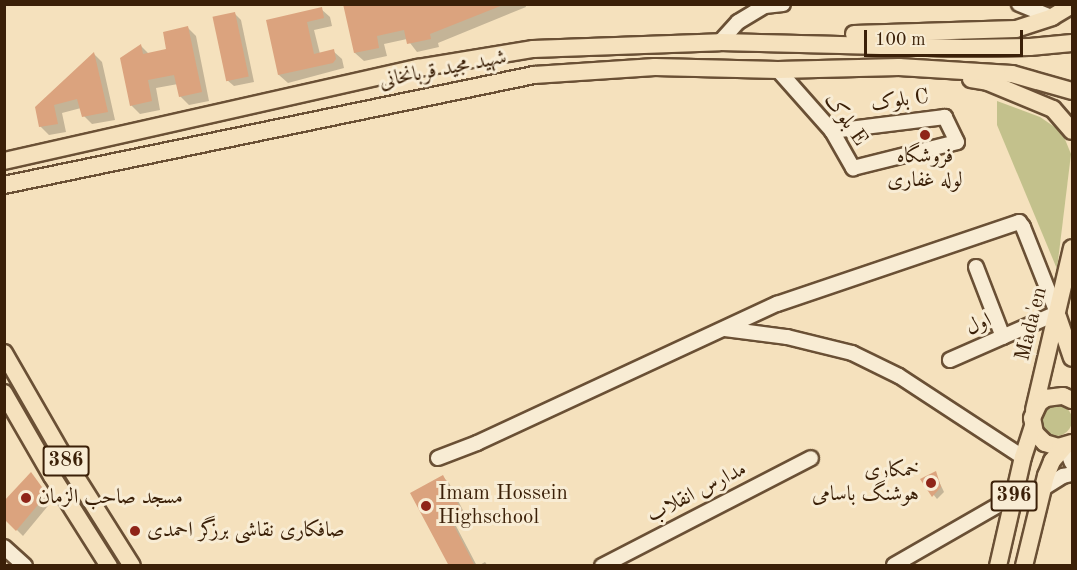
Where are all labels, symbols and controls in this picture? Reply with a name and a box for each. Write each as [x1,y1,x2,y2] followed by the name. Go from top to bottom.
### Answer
[867,18,1026,56] scale bar
[875,31,926,49] text: 100 m
[377,45,509,95] street label: شهید مجید قربانخانی
[870,85,930,117] street label: بلوک C
[818,89,872,151] street label: بلوک E
[918,128,932,142] marker: فروشگاه لوله غفاری
[887,144,963,194] place label: فروشگاه لوله غفاری
[1011,284,1053,364] street label: Mada'en
[962,308,996,342] street label: اول
[42,444,90,478] road number: 386
[643,457,751,529] street label: مدارس انقلاب
[812,458,919,508] place label: خمکاری هوشنگ باسامی
[924,476,938,490] marker: خمکاری هوشنگ باسامی
[990,479,1038,513] road number: 396
[438,481,568,531] place label: Imam Hossein Highschool
[38,485,183,511] place label: مسجد صاحب الزمان
[19,491,33,505] marker: مسجد صاحب الزمان
[419,499,433,513] marker: Imam Hossein Highschool
[147,518,345,544] place label: صافکاری نقاشی برزگر احمدی
[128,524,142,538] marker: صافکاری نقاشی برزگر احمدی

